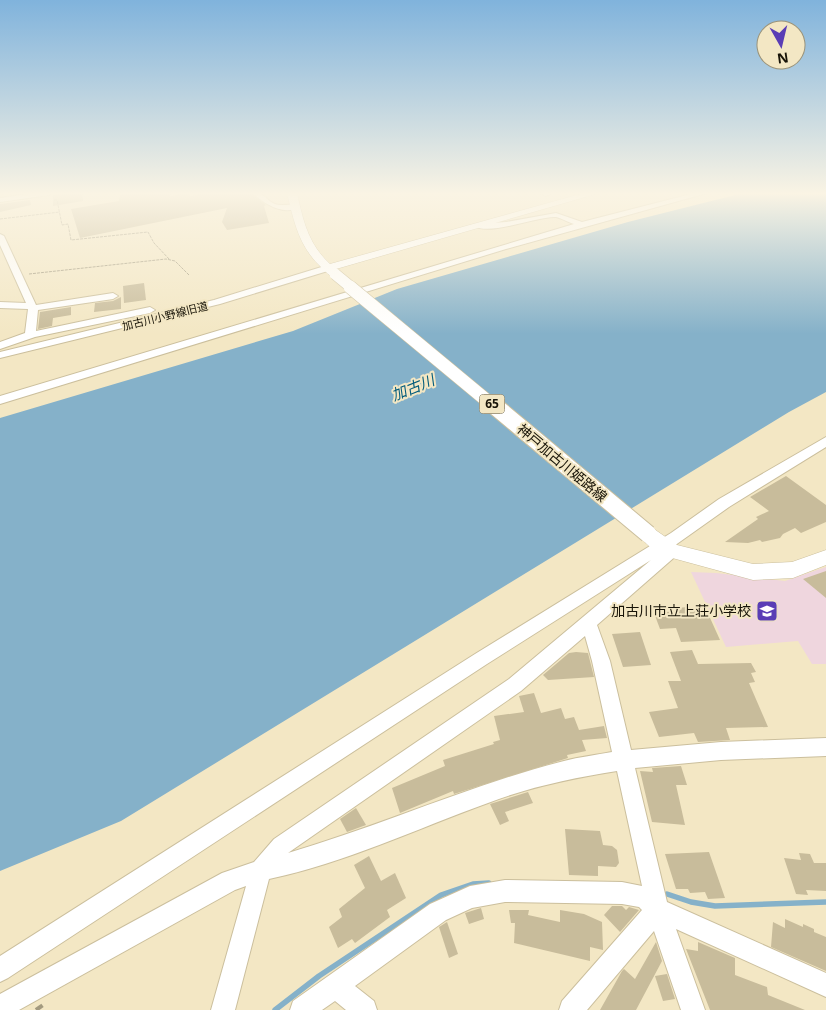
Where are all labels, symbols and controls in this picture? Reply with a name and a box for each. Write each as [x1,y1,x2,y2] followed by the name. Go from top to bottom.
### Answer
[756,20,806,70] north arrow
[776,48,790,69] text: N
[120,298,209,333] street label: 加古川小野線旧道
[388,369,439,405] water label: 加古川
[480,394,504,414] road number: 65
[513,419,611,506] street label: 神戸加古川姫路線
[755,599,779,623] school or university icon: 加古川市立上荘小学校
[611,601,751,620] place label: 加古川市立上荘小学校

